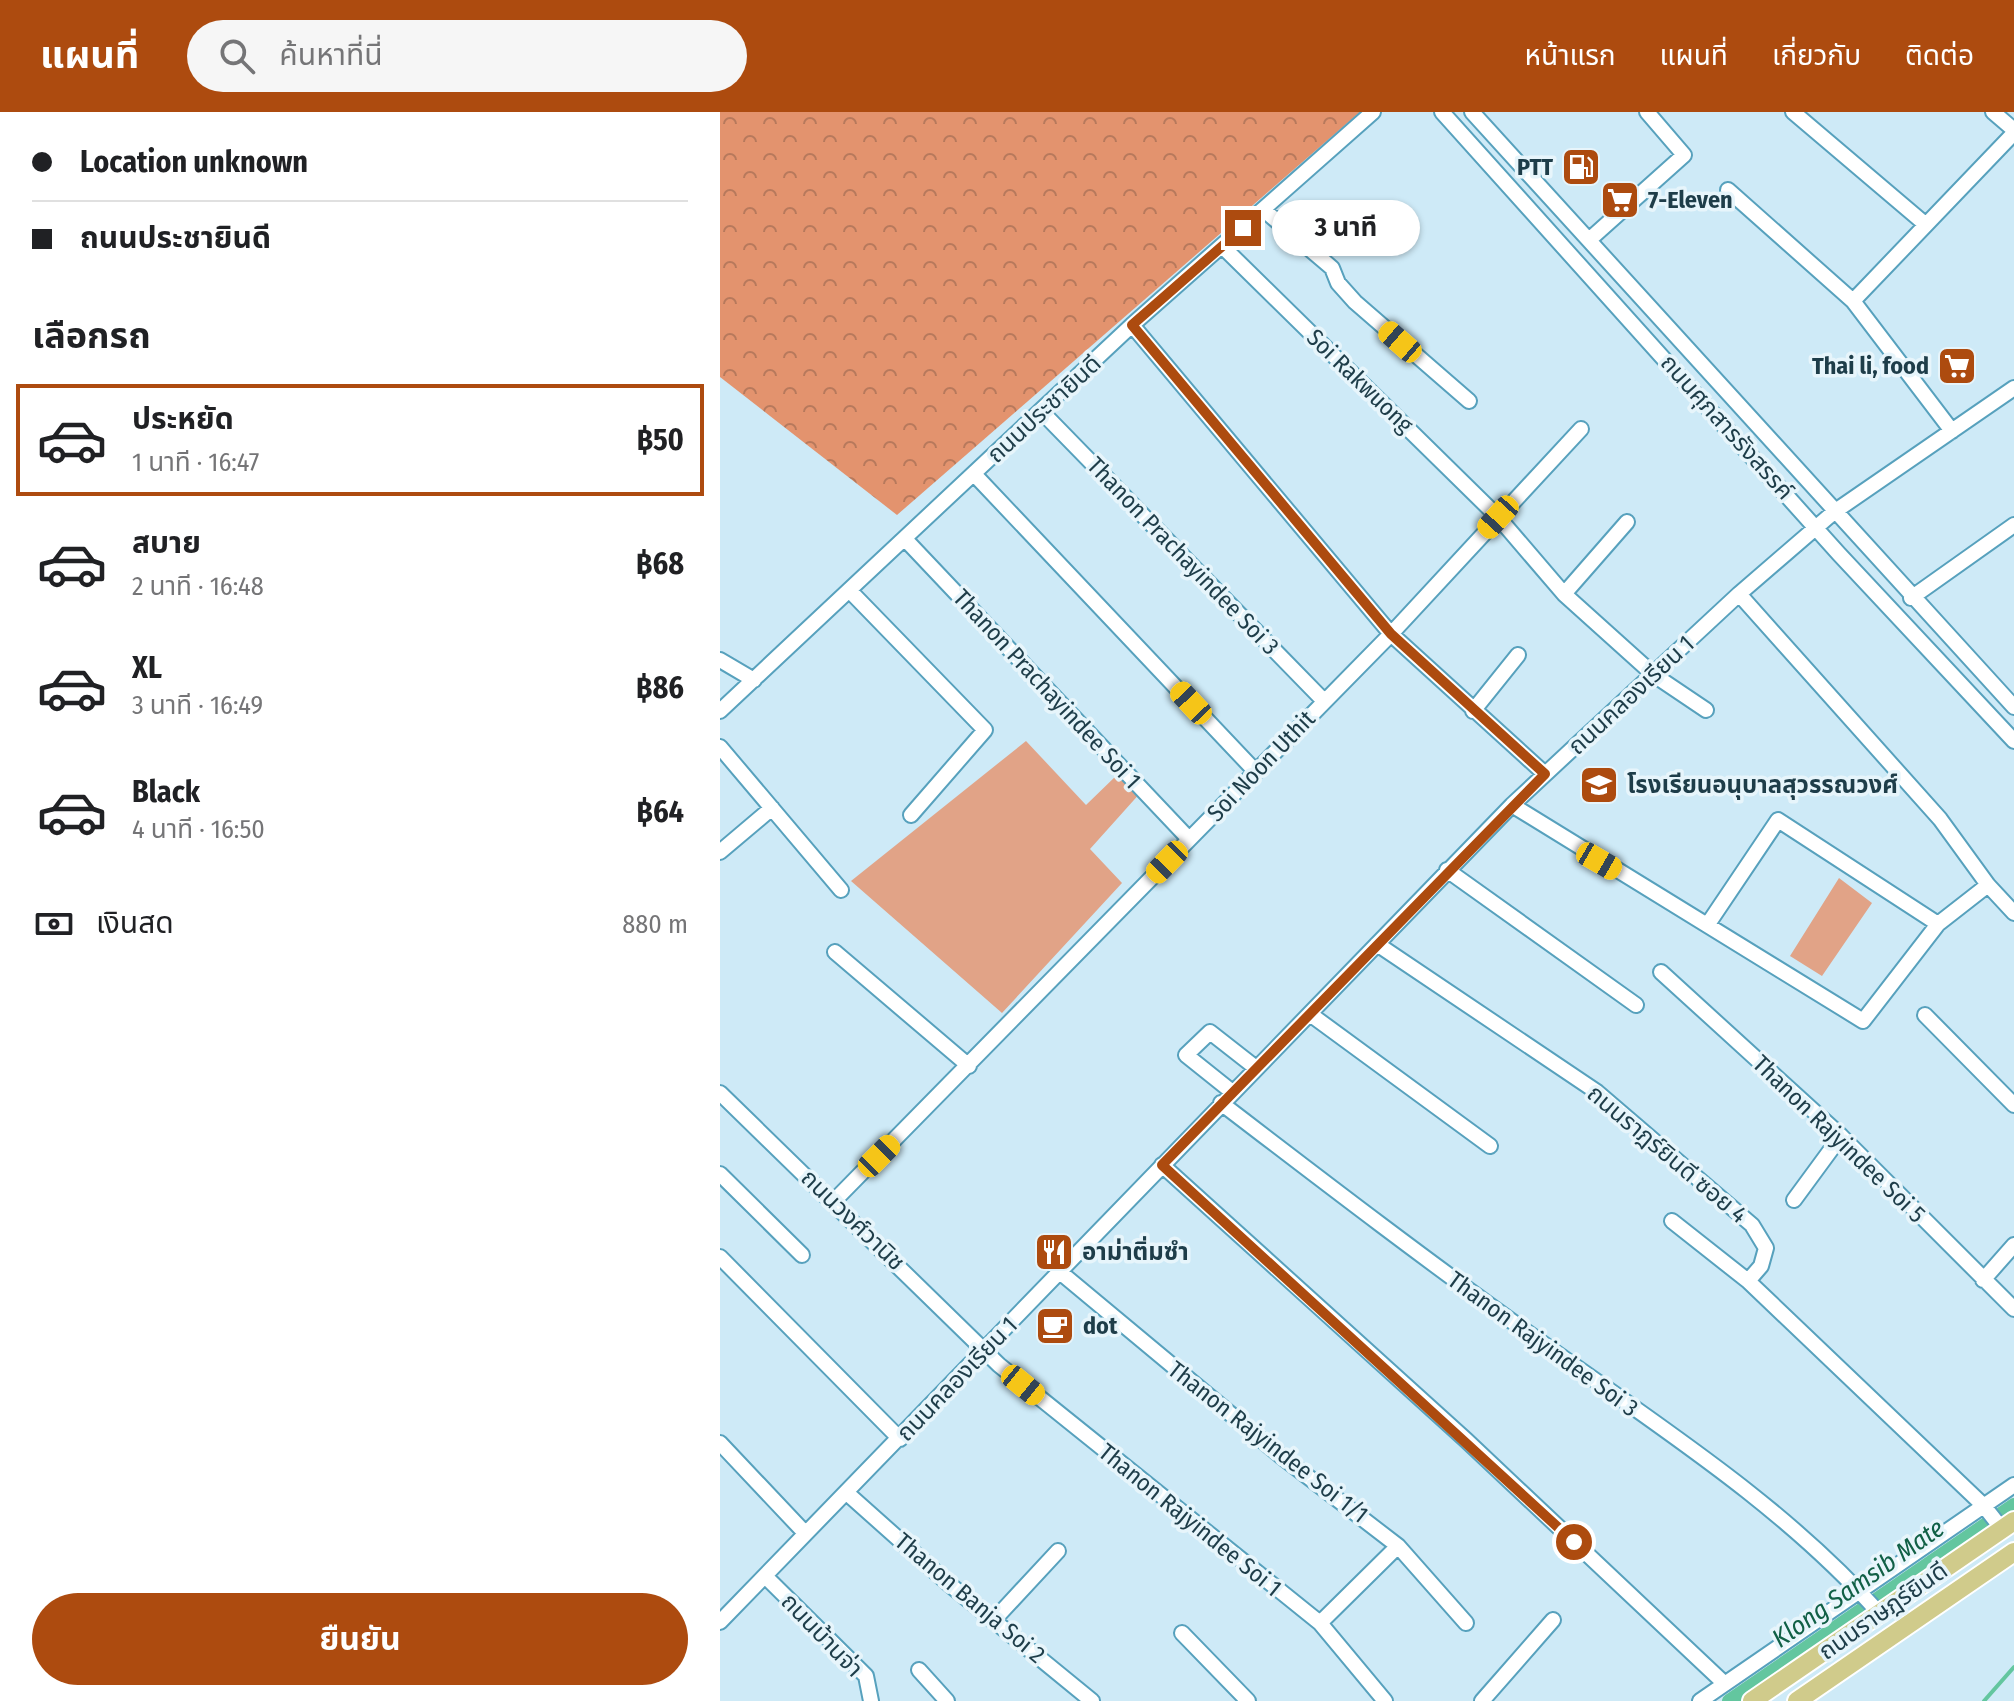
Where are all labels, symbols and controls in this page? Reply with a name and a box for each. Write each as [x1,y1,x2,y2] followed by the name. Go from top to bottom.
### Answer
[187,20,747,92] search box
[40,32,139,78] text: แผนที่
[215,34,259,78] icon: search
[279,37,383,73] text: ค้นหาที่นี่
[1525,39,1616,72] text: หน้าแรก
[1660,39,1728,72] text: แผนที่
[1772,39,1861,72] text: เกี่ยวกับ
[1905,39,1974,72] text: ติดต่อ
[80,144,308,180] text: Location unknown
[1560,146,1602,188] fuel station icon: PTT
[1517,153,1553,181] place label: PTT
[1599,179,1641,221] supermarket icon: 7-Eleven
[1648,186,1733,214] place label: 7-Eleven
[1271,200,1419,256] callout: 3 นาที
[1225,210,1261,246] route end
[1315,212,1377,243] text: 3 นาที
[80,220,271,256] text: ถนนประชายินดี
[32,314,151,358] text: เลือกรถ
[1374,317,1426,367] car
[1301,323,1419,439] street label: Soi Rakwuong
[1936,345,1978,387] supermarket icon: Thai li, food
[981,349,1107,469] street label: ถนนประชายินดี
[1654,349,1799,506] street label: ถนนศุภสารรังสรรค์
[1812,352,1929,380] place label: Thai li, food
[132,401,234,437] text: ประหยัด
[36,404,108,476] icon: car
[637,422,684,458] text: ฿50
[132,447,259,478] text: 1 นาที · 16:47
[1081,451,1285,661] street label: Thanon Prachayindee Soi 3
[1473,491,1523,543] car
[132,525,201,561] text: สบาย
[36,528,108,600] icon: car
[636,546,684,582] text: ฿68
[132,571,264,602] text: 2 นาที · 16:48
[947,584,1147,794] street label: Thanon Prachayindee Soi 1
[1562,630,1700,760] street label: ถนนคลองเรียน 1
[132,650,162,686] text: XL
[36,652,108,724] icon: car
[636,670,684,706] text: ฿86
[1166,677,1216,729] car
[132,690,263,721] text: 3 นาที · 16:49
[1201,705,1321,827] street label: Soi Noon Uthit
[1578,764,1620,806] school or university icon: โรงเรียนอนุบาลสุวรรณวงศ์
[1627,771,1898,800] place label: โรงเรียนอนุบาลสุวรรณวงศ์
[132,774,200,810] text: Black
[36,776,108,848] icon: car
[637,794,684,830] text: ฿64
[132,814,265,845] text: 4 นาที · 16:50
[1142,836,1192,888] car
[1572,839,1626,883] car
[32,902,76,946] icon: cash
[96,905,174,941] text: เงินสด
[622,909,688,940] text: 880 m
[1747,1050,1931,1228] street label: Thanon Rajyindee Soi 5
[1582,1079,1752,1229] street label: ถนนราฎร์ยินดี ซอย 4
[854,1131,904,1181] car
[795,1164,911,1276] street label: ถนนวงศ์วานิช
[1033,1231,1075,1273] restaurant icon: อาม่าติ่มซำ
[1082,1236,1189,1266] place label: อาม่าติ่มซำ
[1442,1266,1644,1422] street label: Thanon Rajyindee Soi 3
[1034,1305,1076,1347] cafe icon: dot
[891,1311,1023,1447] street label: ถนนคลองเรียน 1
[1083,1312,1118,1340] place label: dot
[1162,1355,1374,1529] street label: Thanon Rajyindee Soi 1/1
[997,1361,1049,1409] car
[1093,1437,1287,1603] street label: Thanon Rajyindee Soi 1
[1766,1513,1950,1654] water label: Klong Samsib Mate
[1556,1524,1592,1560] route start
[889,1527,1051,1669] street label: Thanon Banja Soi 2
[1813,1556,1953,1666] street label: ถนนราษฎร์ยินดี
[775,1587,869,1683] street label: ถนนบ้านจ่า
[32,1593,688,1685] button: ยืนยัน

